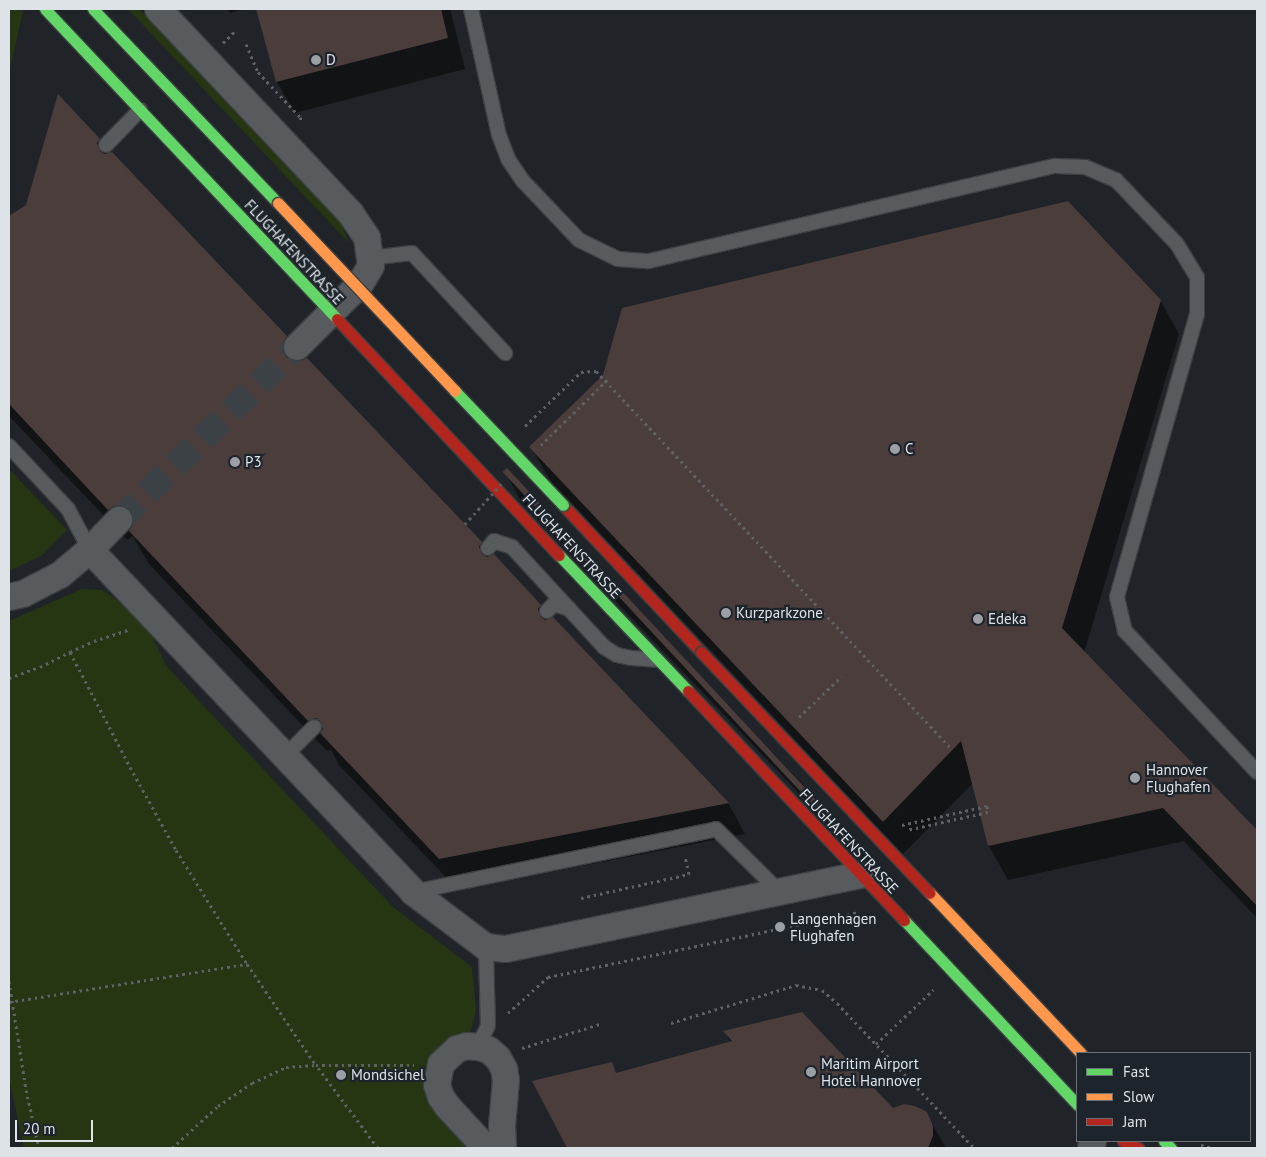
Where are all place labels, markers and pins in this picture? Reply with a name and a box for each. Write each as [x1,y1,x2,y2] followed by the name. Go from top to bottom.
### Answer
[326,51,336,69] place label: D
[310,54,322,66] marker: D
[905,440,914,458] place label: C
[889,443,901,455] marker: C
[245,453,262,471] place label: P3
[229,456,241,468] marker: P3
[736,604,823,622] place label: Kurzparkzone
[720,607,732,619] marker: Kurzparkzone
[988,610,1026,628] place label: Edeka
[972,613,984,625] marker: Edeka
[1146,760,1210,795] place label: Hannover Flughafen
[1128,771,1142,785] marker: Hannover Flughafen
[790,909,877,944] place label: Langenhagen Flughafen
[774,921,786,933] marker: Langenhagen Flughafen
[821,1054,922,1089] place label: Maritim Airport Hotel Hannover
[351,1066,424,1084] place label: Mondsichel
[805,1066,817,1078] marker: Maritim Airport Hotel Hannover
[335,1069,347,1081] marker: Mondsichel

